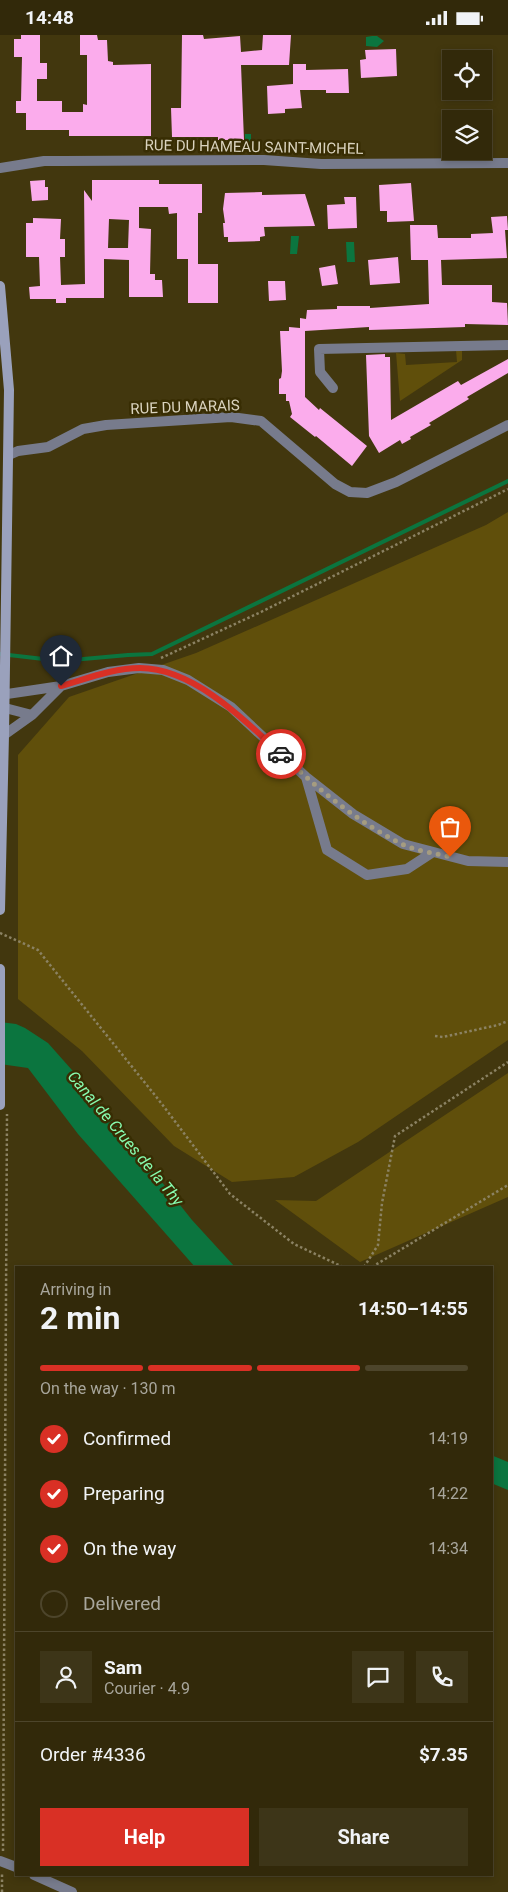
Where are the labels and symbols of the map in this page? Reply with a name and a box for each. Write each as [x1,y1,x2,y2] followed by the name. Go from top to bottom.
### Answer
[144,136,364,158] street label: RUE DU HAMEAU SAINT-MICHEL
[130,396,240,418] street label: RUE DU MARAIS
[40,635,82,686] pin
[256,729,306,779] courier
[429,806,471,857] pin
[64,1067,188,1210] water label: Canal de Crues de la Thy

